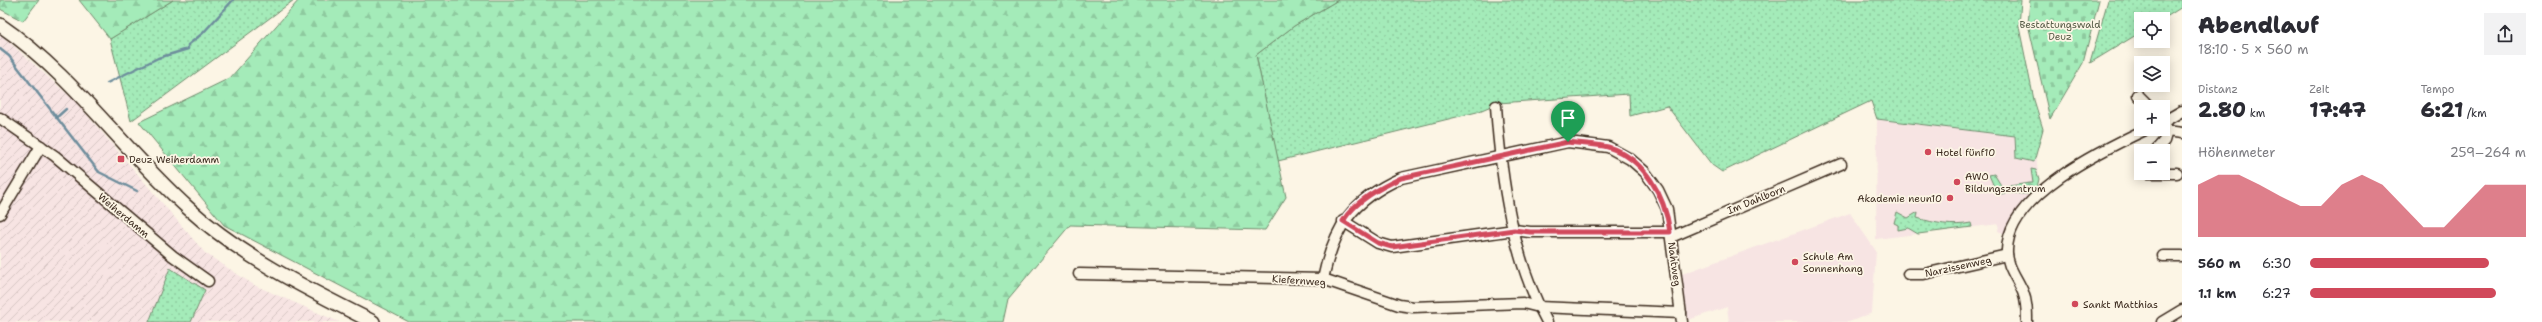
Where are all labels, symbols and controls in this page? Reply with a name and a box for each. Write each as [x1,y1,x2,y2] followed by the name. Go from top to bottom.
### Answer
[2198,11,2319,40] text: Abendlauf
[2134,12,2170,180] map controls
[2134,12,2170,48] button: locate
[2484,13,2526,55] button: share
[2019,18,2101,43] park label: Bestattungswald Deuz
[2198,41,2308,58] text: 18:10 · 5 × 560 m
[2134,56,2170,92] button: layers
[2198,82,2238,97] text: Distanz
[2309,82,2330,97] text: Zeit
[2421,82,2455,97] text: Tempo
[2198,97,2246,123] text: 2.80
[2309,97,2366,123] text: 17:47
[2421,97,2463,123] text: 6:21
[2134,100,2170,136] button: +
[1551,101,1585,142] pin
[2246,106,2265,121] text: km
[2463,106,2487,121] text: /km
[1557,107,1579,129] icon: arrive
[2134,144,2170,180] button: −
[2198,144,2275,161] text: Höhenmeter
[2450,144,2526,161] text: 259–264 m
[1936,146,1995,159] place label: Hotel fünf10
[1923,147,1933,157] marker: Hotel fünf10
[129,153,219,166] place label: Deuz Weiherdamm
[116,154,126,164] marker: Deuz Weiherdamm
[1965,170,2046,195] place label: AWO Bildungszentrum
[1952,177,1962,187] marker: AWO Bildungszentrum
[1725,182,1787,217] street label: Im Dahlborn
[95,190,152,241] street label: Weiherdamm
[1857,192,1942,205] place label: Akademie neun10
[1945,193,1955,203] marker: Akademie neun10
[1665,241,1684,287] street label: Nahtweg
[1803,250,1863,275] place label: Schule Am Sonnenhang
[1924,253,1993,280] street label: Narzissenweg
[2198,255,2241,272] text: 560 m
[2262,255,2291,272] text: 6:30
[1790,257,1800,267] marker: Schule Am Sonnenhang
[1272,272,1326,289] street label: Kiefernweg
[2198,285,2236,302] text: 1.1 km
[2262,285,2291,302] text: 6:27
[2083,298,2158,311] place label: Sankt Matthias
[2070,299,2080,309] marker: Sankt Matthias

